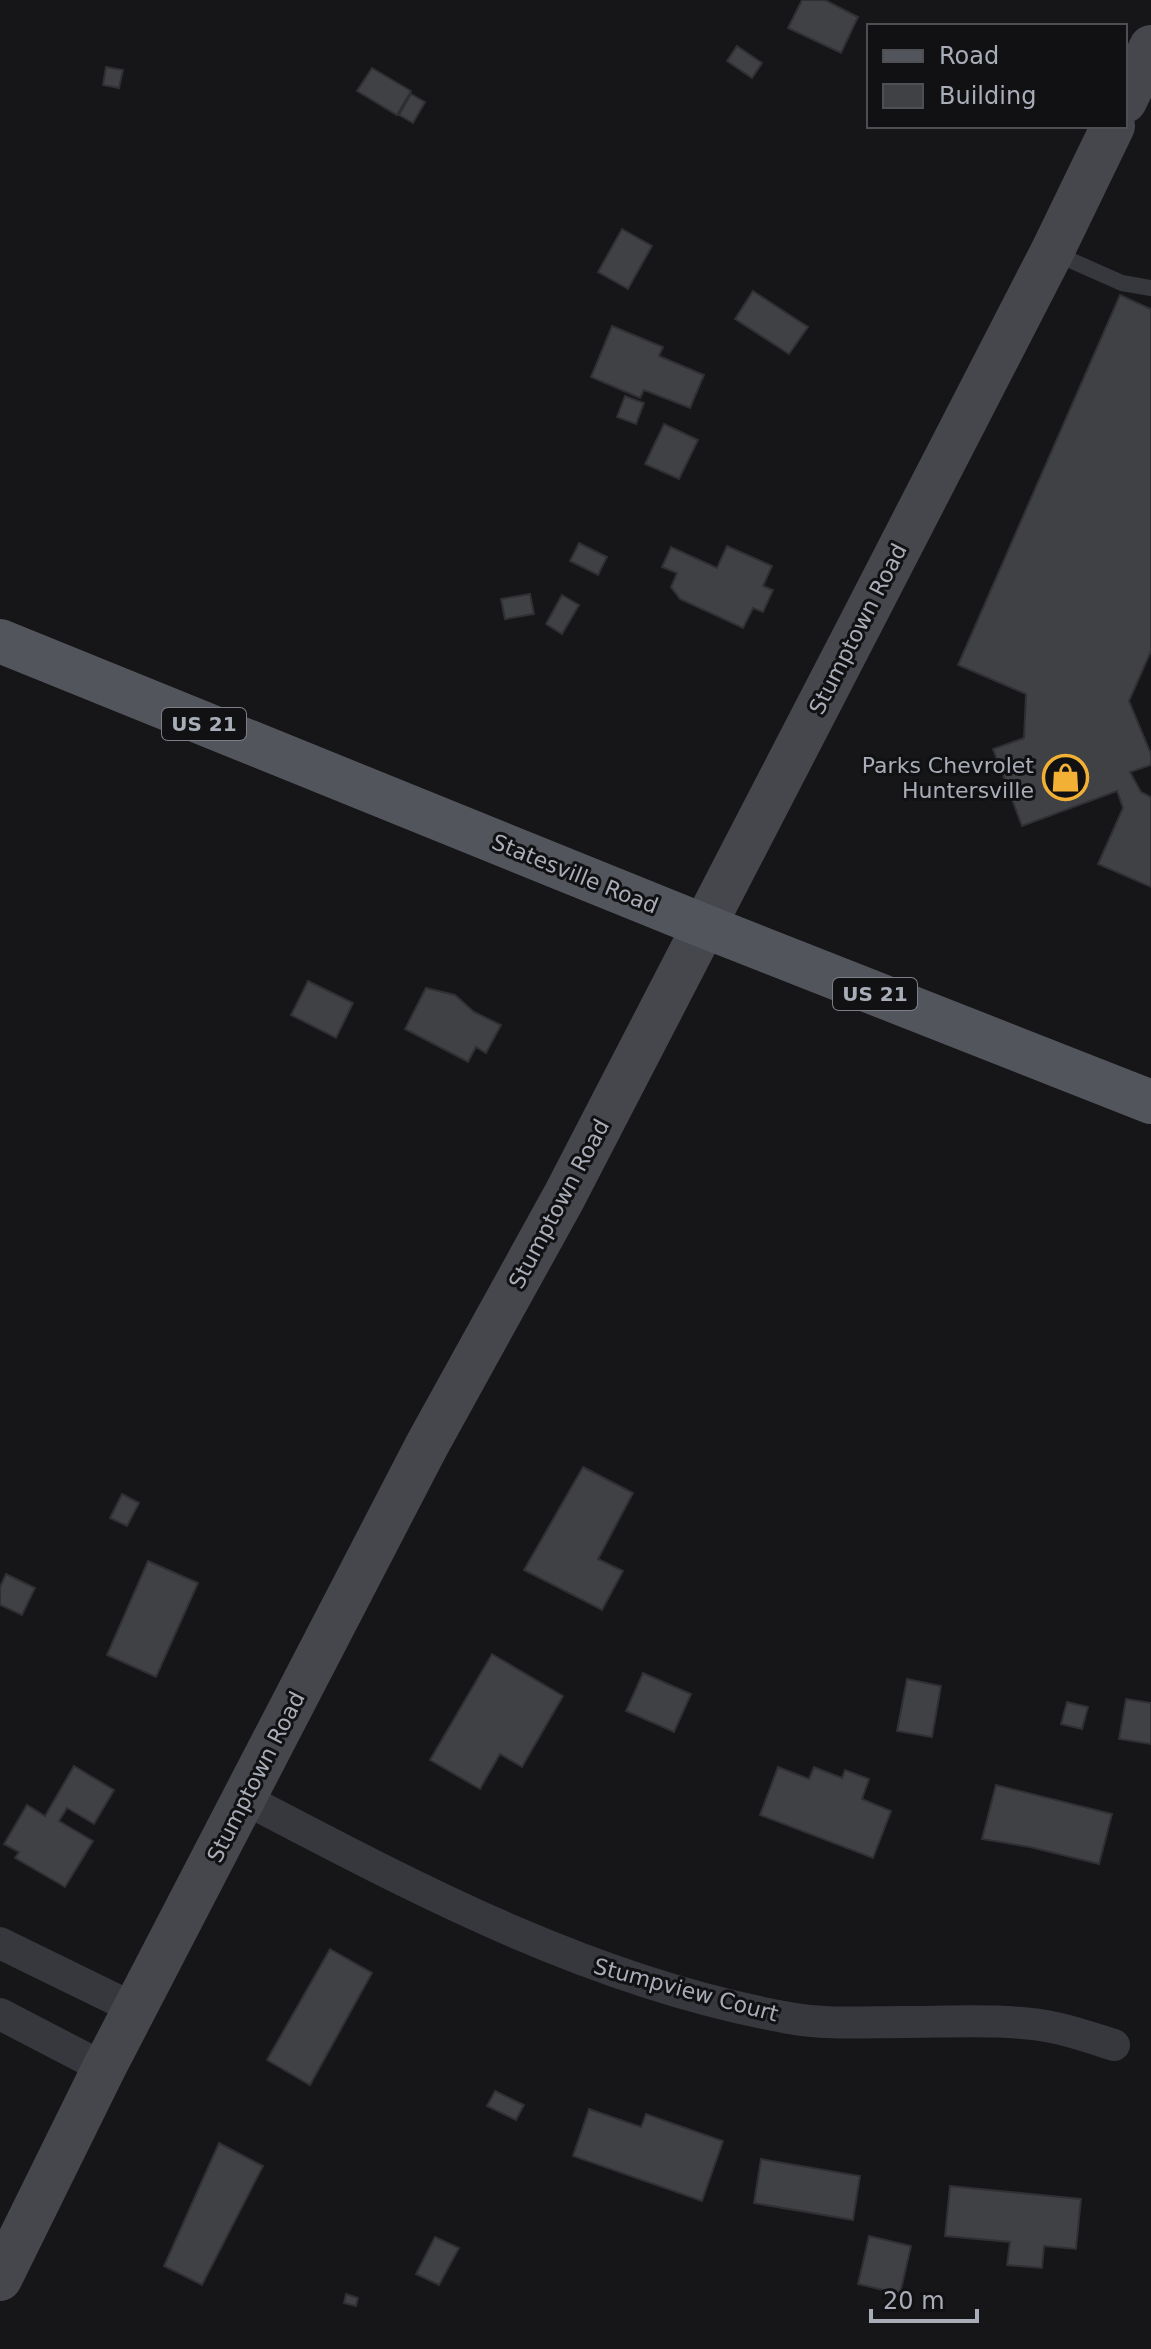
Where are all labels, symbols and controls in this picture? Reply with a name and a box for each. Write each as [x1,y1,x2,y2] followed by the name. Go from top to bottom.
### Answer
[867,24,1127,128] legend
[939,42,999,70] text: Road
[939,82,1036,110] text: Building
[804,540,912,718] street label: Stumptown Road
[162,708,246,740] road number: US 21
[862,753,1034,803] place label: Parks Chevrolet Huntersville
[1041,754,1089,802] shop icon: Parks Chevrolet Huntersville
[488,829,662,919] street label: Statesville Road
[833,978,917,1010] road number: US 21
[504,1115,614,1293] street label: Stumptown Road
[202,1688,310,1866] street label: Stumptown Road
[591,1953,781,2027] street label: Stumpview Court
[871,2273,977,2323] scale bar
[883,2287,945,2315] text: 20 m

